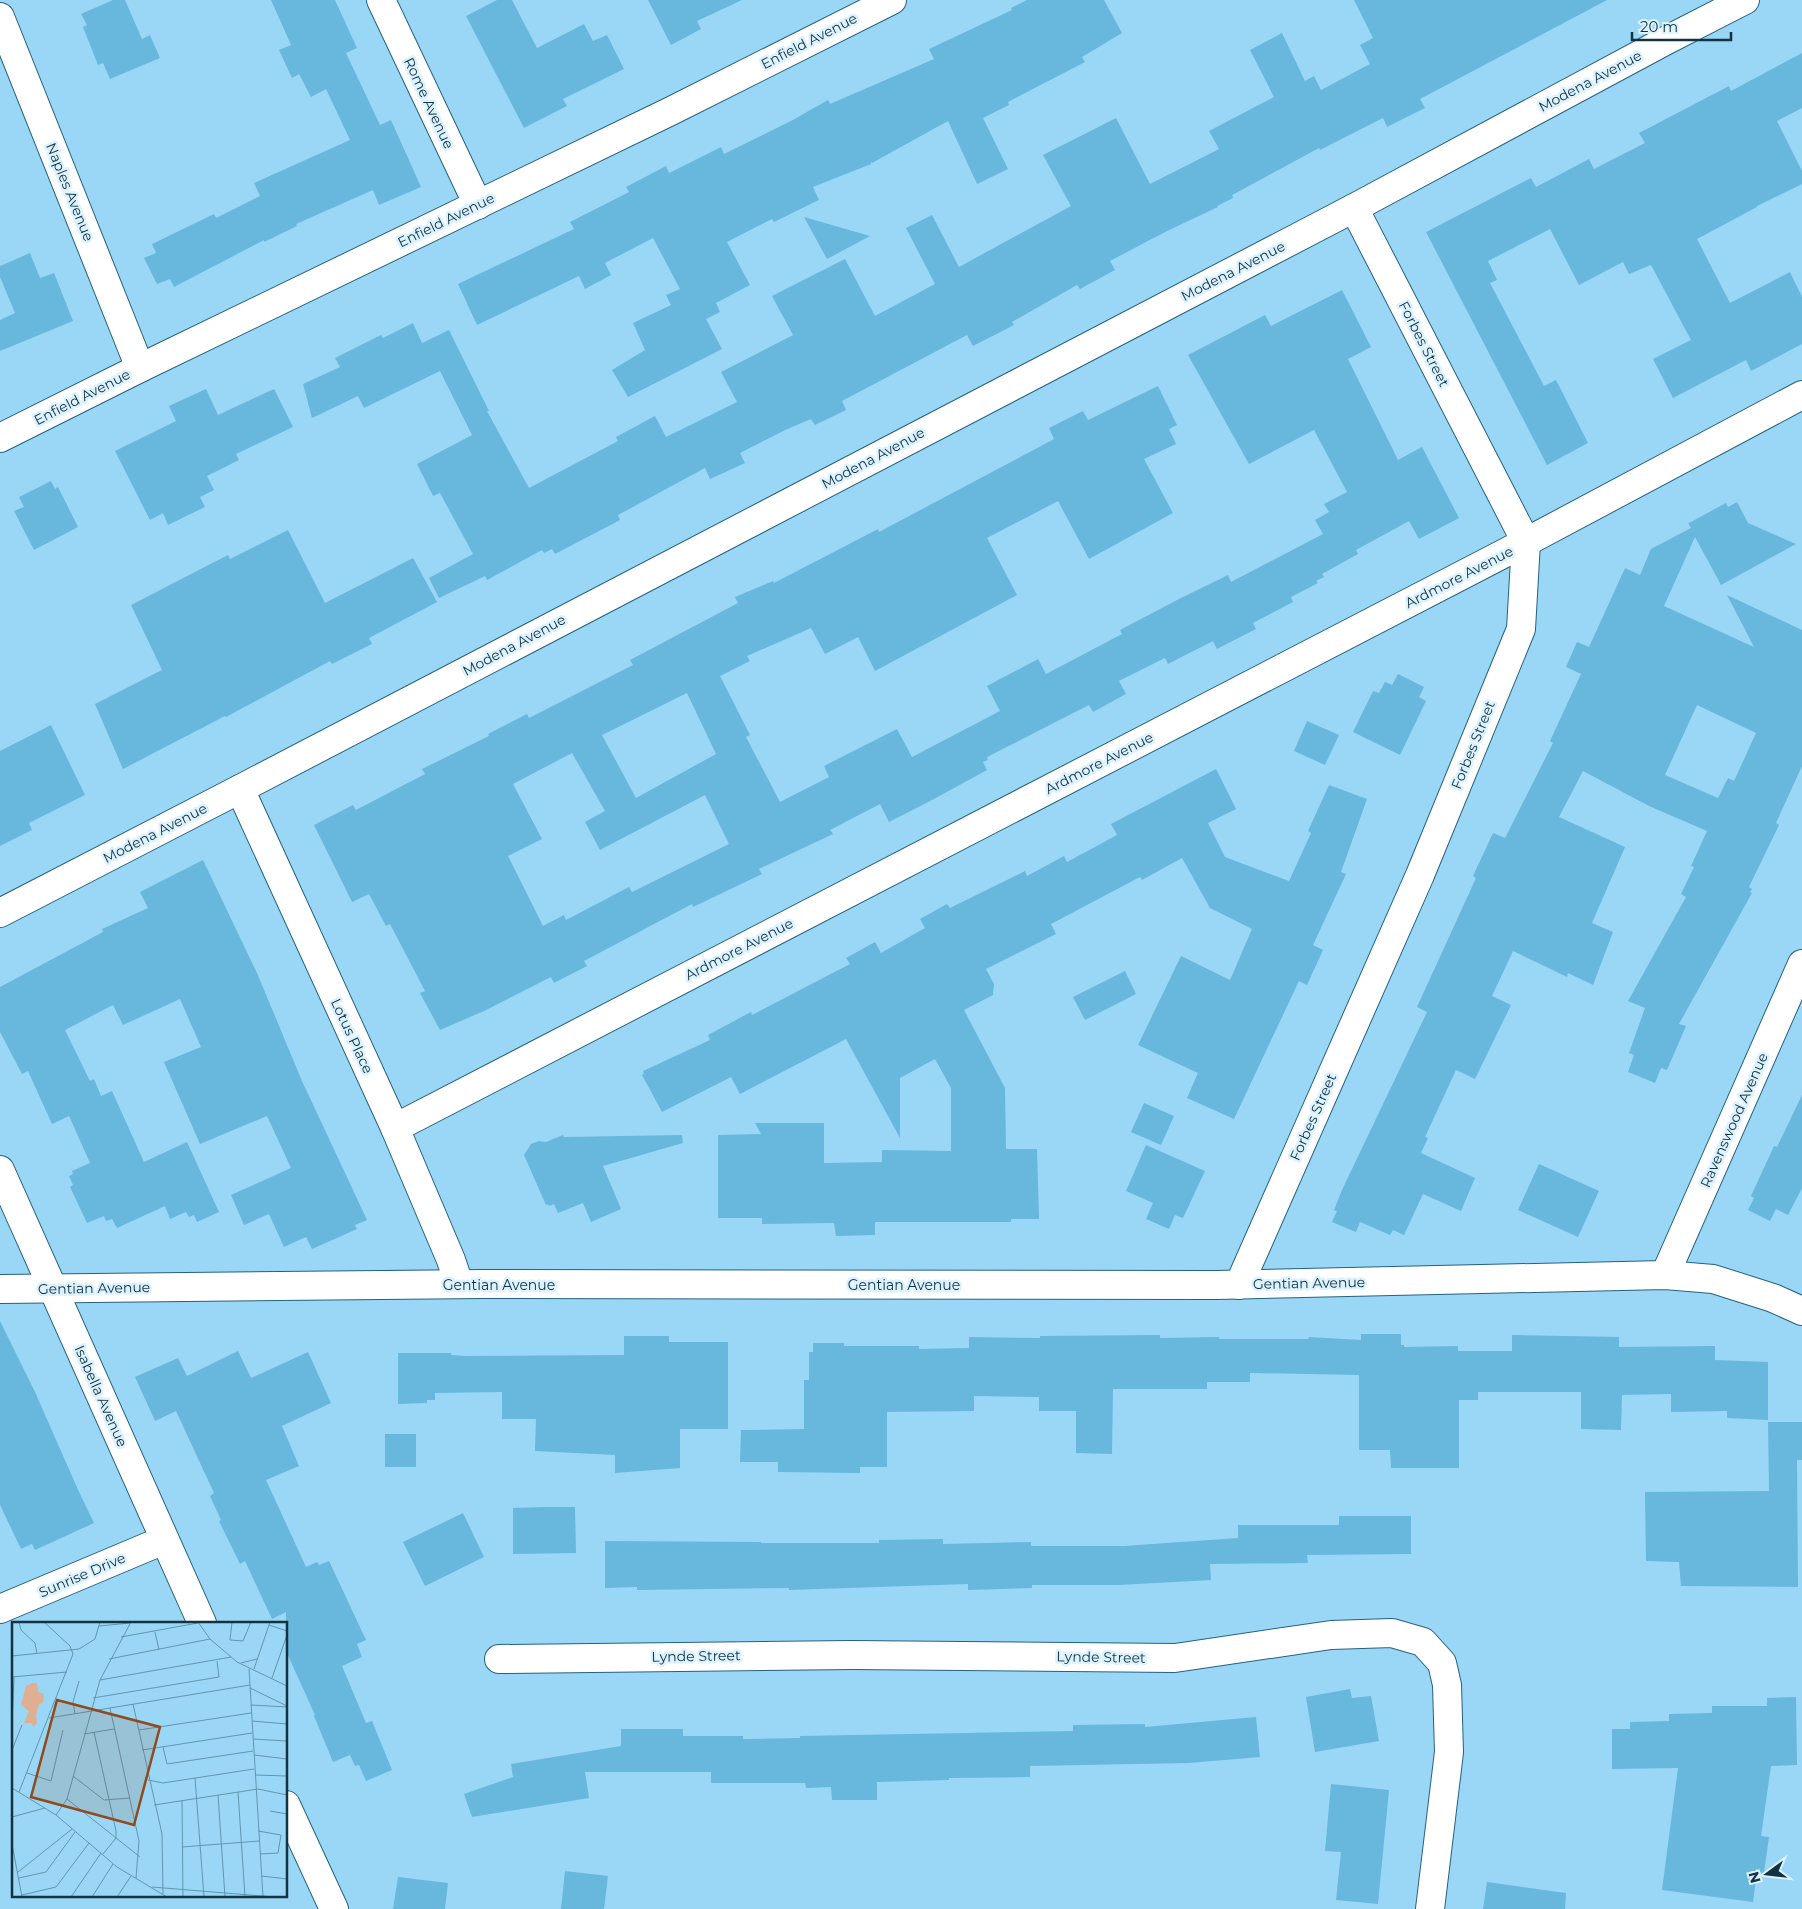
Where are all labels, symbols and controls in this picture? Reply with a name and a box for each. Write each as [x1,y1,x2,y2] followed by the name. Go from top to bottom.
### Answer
[758,9,860,73] street label: Enfield Avenue
[1632,10,1731,42] scale bar
[1640,17,1678,36] text: 20 m
[1535,46,1645,116] street label: Modena Avenue
[400,54,458,152] street label: Rome Avenue
[42,140,98,244] street label: Naples Avenue
[395,189,497,251] street label: Enfield Avenue
[1178,237,1288,305] street label: Modena Avenue
[1395,298,1453,390] street label: Forbes Street
[31,365,133,429] street label: Enfield Avenue
[818,423,928,493] street label: Modena Avenue
[1402,542,1516,612] street label: Ardmore Avenue
[459,610,569,680] street label: Modena Avenue
[1447,698,1499,792] street label: Forbes Street
[1042,728,1156,798] street label: Ardmore Avenue
[100,799,210,867] street label: Modena Avenue
[682,914,796,984] street label: Ardmore Avenue
[327,996,377,1076] street label: Lotus Place
[1696,1050,1772,1190] street label: Ravenswood Avenue
[1286,1070,1340,1163] street label: Forbes Street
[1253,1273,1365,1293] street label: Gentian Avenue
[443,1276,555,1294] street label: Gentian Avenue
[848,1276,960,1294] street label: Gentian Avenue
[38,1278,150,1298] street label: Gentian Avenue
[70,1342,132,1450] street label: Isabella Avenue
[36,1549,128,1601] street label: Sunrise Drive
[12,1622,288,1896] inset map
[651,1646,741,1666] street label: Lynde Street
[1056,1647,1146,1667] street label: Lynde Street
[1742,1849,1792,1899] north arrow
[1744,1870,1765,1885] text: N

